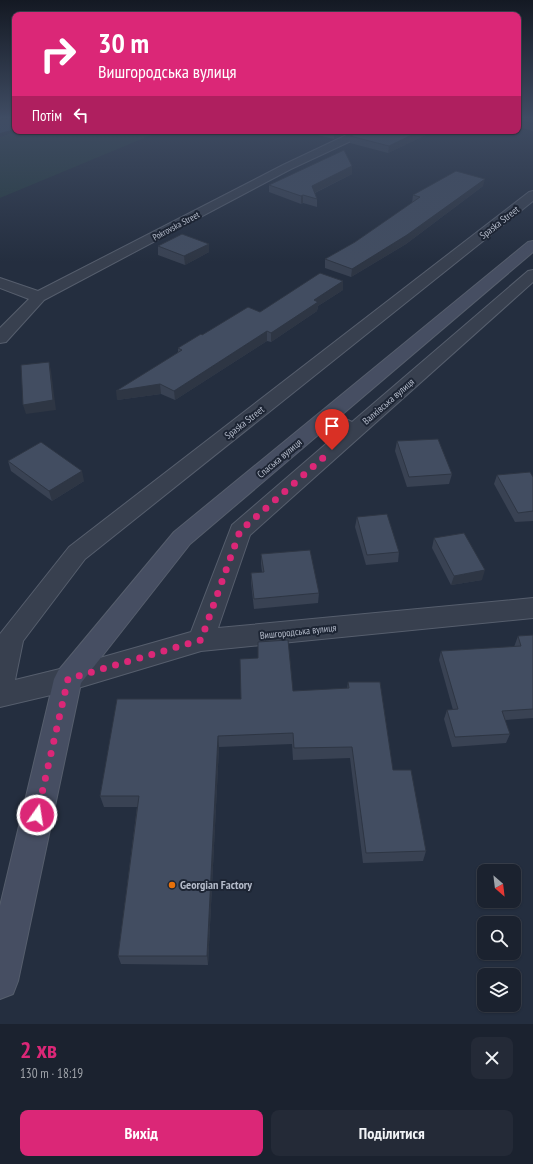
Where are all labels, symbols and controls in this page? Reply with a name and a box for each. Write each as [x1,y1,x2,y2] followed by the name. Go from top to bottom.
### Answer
[98,24,149,61] text: 30 m
[32,28,84,80] icon: right
[98,60,237,83] text: Вишгородська вулиця
[70,104,92,126] icon: left
[32,106,62,125] text: Потім
[477,203,522,242] street label: Spaska Street
[150,208,202,243] street label: Pokrovska Street
[360,375,417,427] street label: Валківська вулиця
[222,403,267,442] street label: Spaska Street
[315,409,349,450] pin
[321,415,343,437] icon: arrive
[254,436,305,481] street label: Спаська вулиця
[259,621,337,642] street label: Вишгородська вулиця
[16,794,58,836] position arrow
[477,864,521,908] north arrow
[477,864,521,1012] map controls
[180,877,252,892] place label: Georgian Factory
[167,880,177,890] marker: Georgian Factory
[477,916,521,960] button: search
[477,968,521,1012] button: layers
[20,1034,57,1065] text: 2 хв
[471,1037,513,1079] button: close
[20,1065,83,1082] text: 130 m · 18:19
[20,1110,263,1156] button: Вихід
[271,1110,513,1156] button: Поділитися

